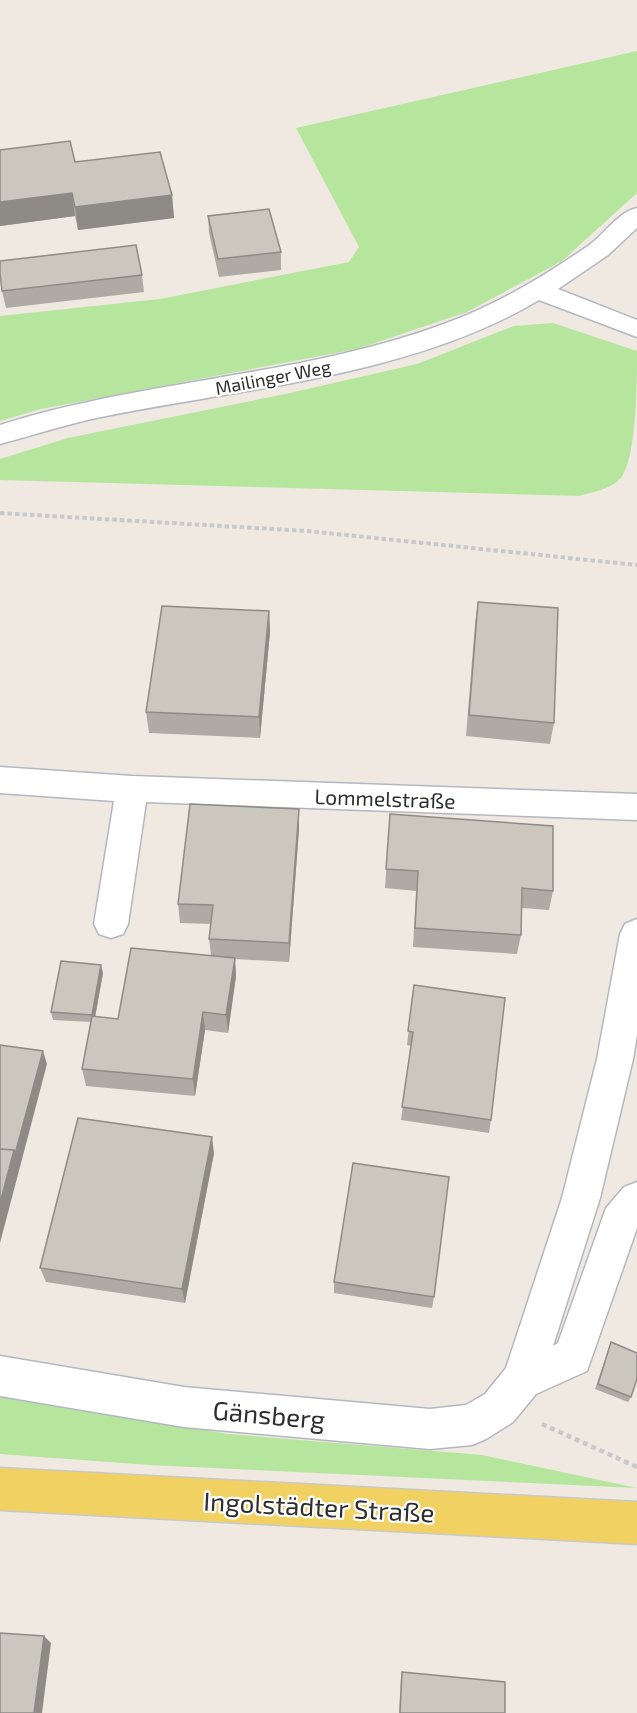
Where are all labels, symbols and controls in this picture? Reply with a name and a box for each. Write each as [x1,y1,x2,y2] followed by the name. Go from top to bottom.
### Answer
[213,355,333,399] street label: Mailinger Weg
[314,783,456,813] street label: Lommelstraße
[212,1394,326,1434] street label: Gänsberg
[203,1484,435,1528] street label: Ingolstädter Straße

